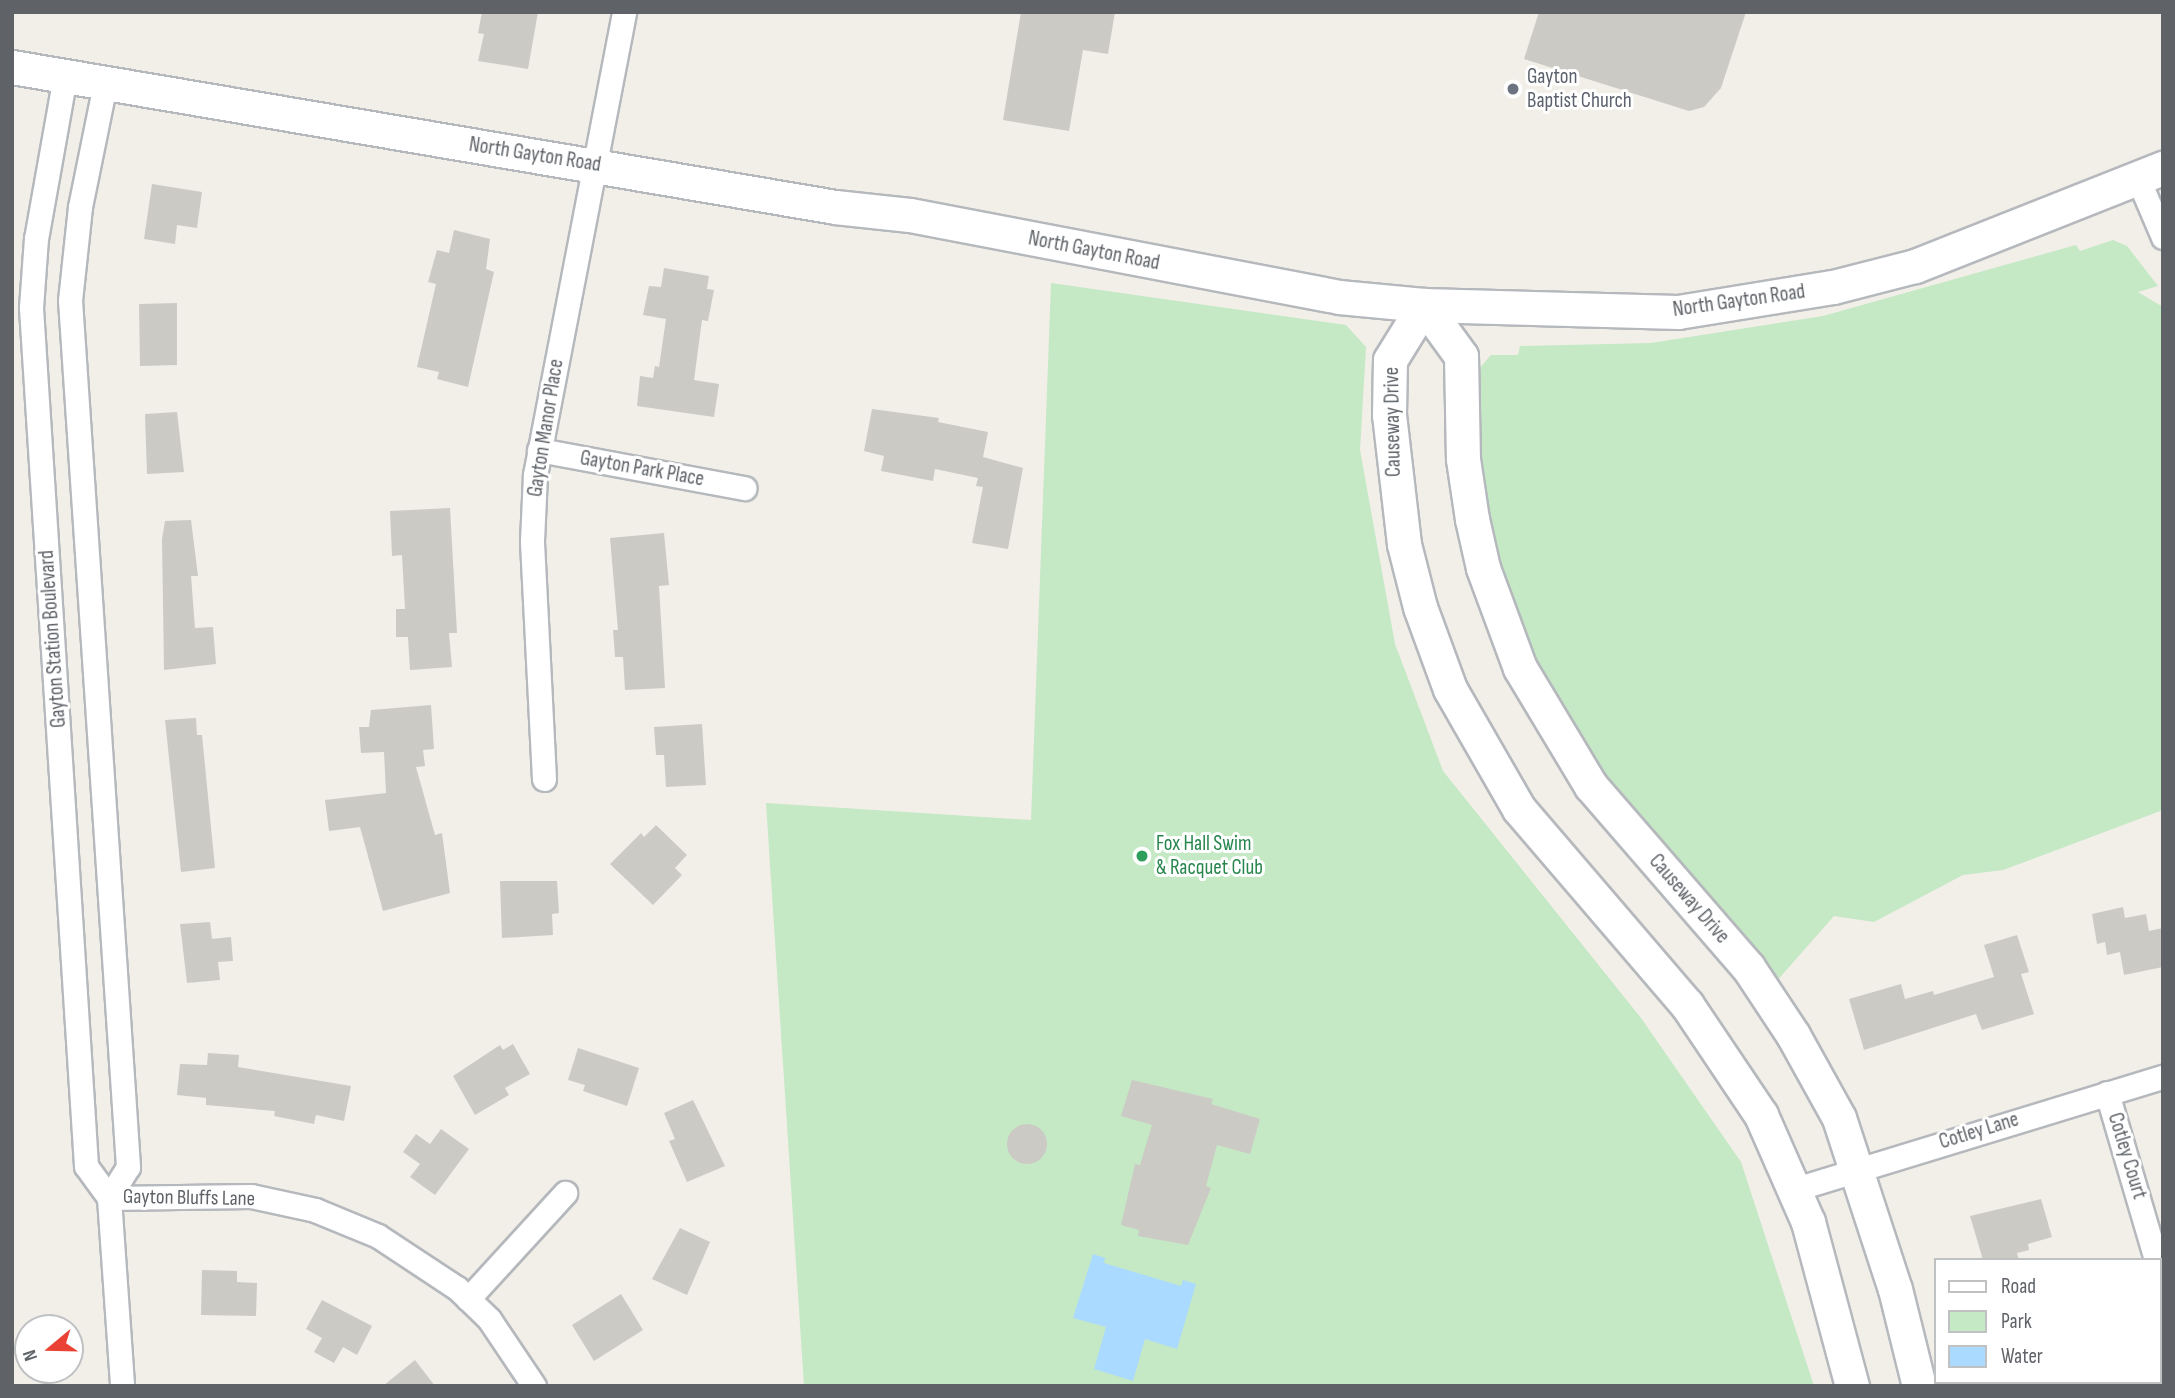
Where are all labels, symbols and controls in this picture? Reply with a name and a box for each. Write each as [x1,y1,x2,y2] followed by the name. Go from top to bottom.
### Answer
[1527,64,1632,114] place label: Gayton Baptist Church
[1505,81,1521,97] marker: Gayton Baptist Church
[467,132,603,178] street label: North Gayton Road
[1026,226,1162,276] street label: North Gayton Road
[1671,279,1807,323] street label: North Gayton Road
[523,357,569,499] street label: Gayton Manor Place
[1379,367,1407,477] street label: Causeway Drive
[578,446,706,492] street label: Gayton Park Place
[34,549,72,729] street label: Gayton Station Boulevard
[1156,831,1263,881] place label: Fox Hall Swim & Racquet Club
[1134,848,1150,864] marker: Fox Hall Swim & Racquet Club
[1643,849,1735,949] street label: Causeway Drive
[1936,1107,2022,1155] street label: Cotley Lane
[2102,1110,2152,1202] street label: Cotley Court
[123,1184,255,1212] street label: Gayton Bluffs Lane
[1934,1258,2161,1384] legend
[2001,1274,2036,1299] text: Road
[2001,1309,2032,1334] text: Park
[14,1314,84,1384] north arrow
[2001,1344,2043,1369] text: Water
[18,1347,43,1364] text: N

